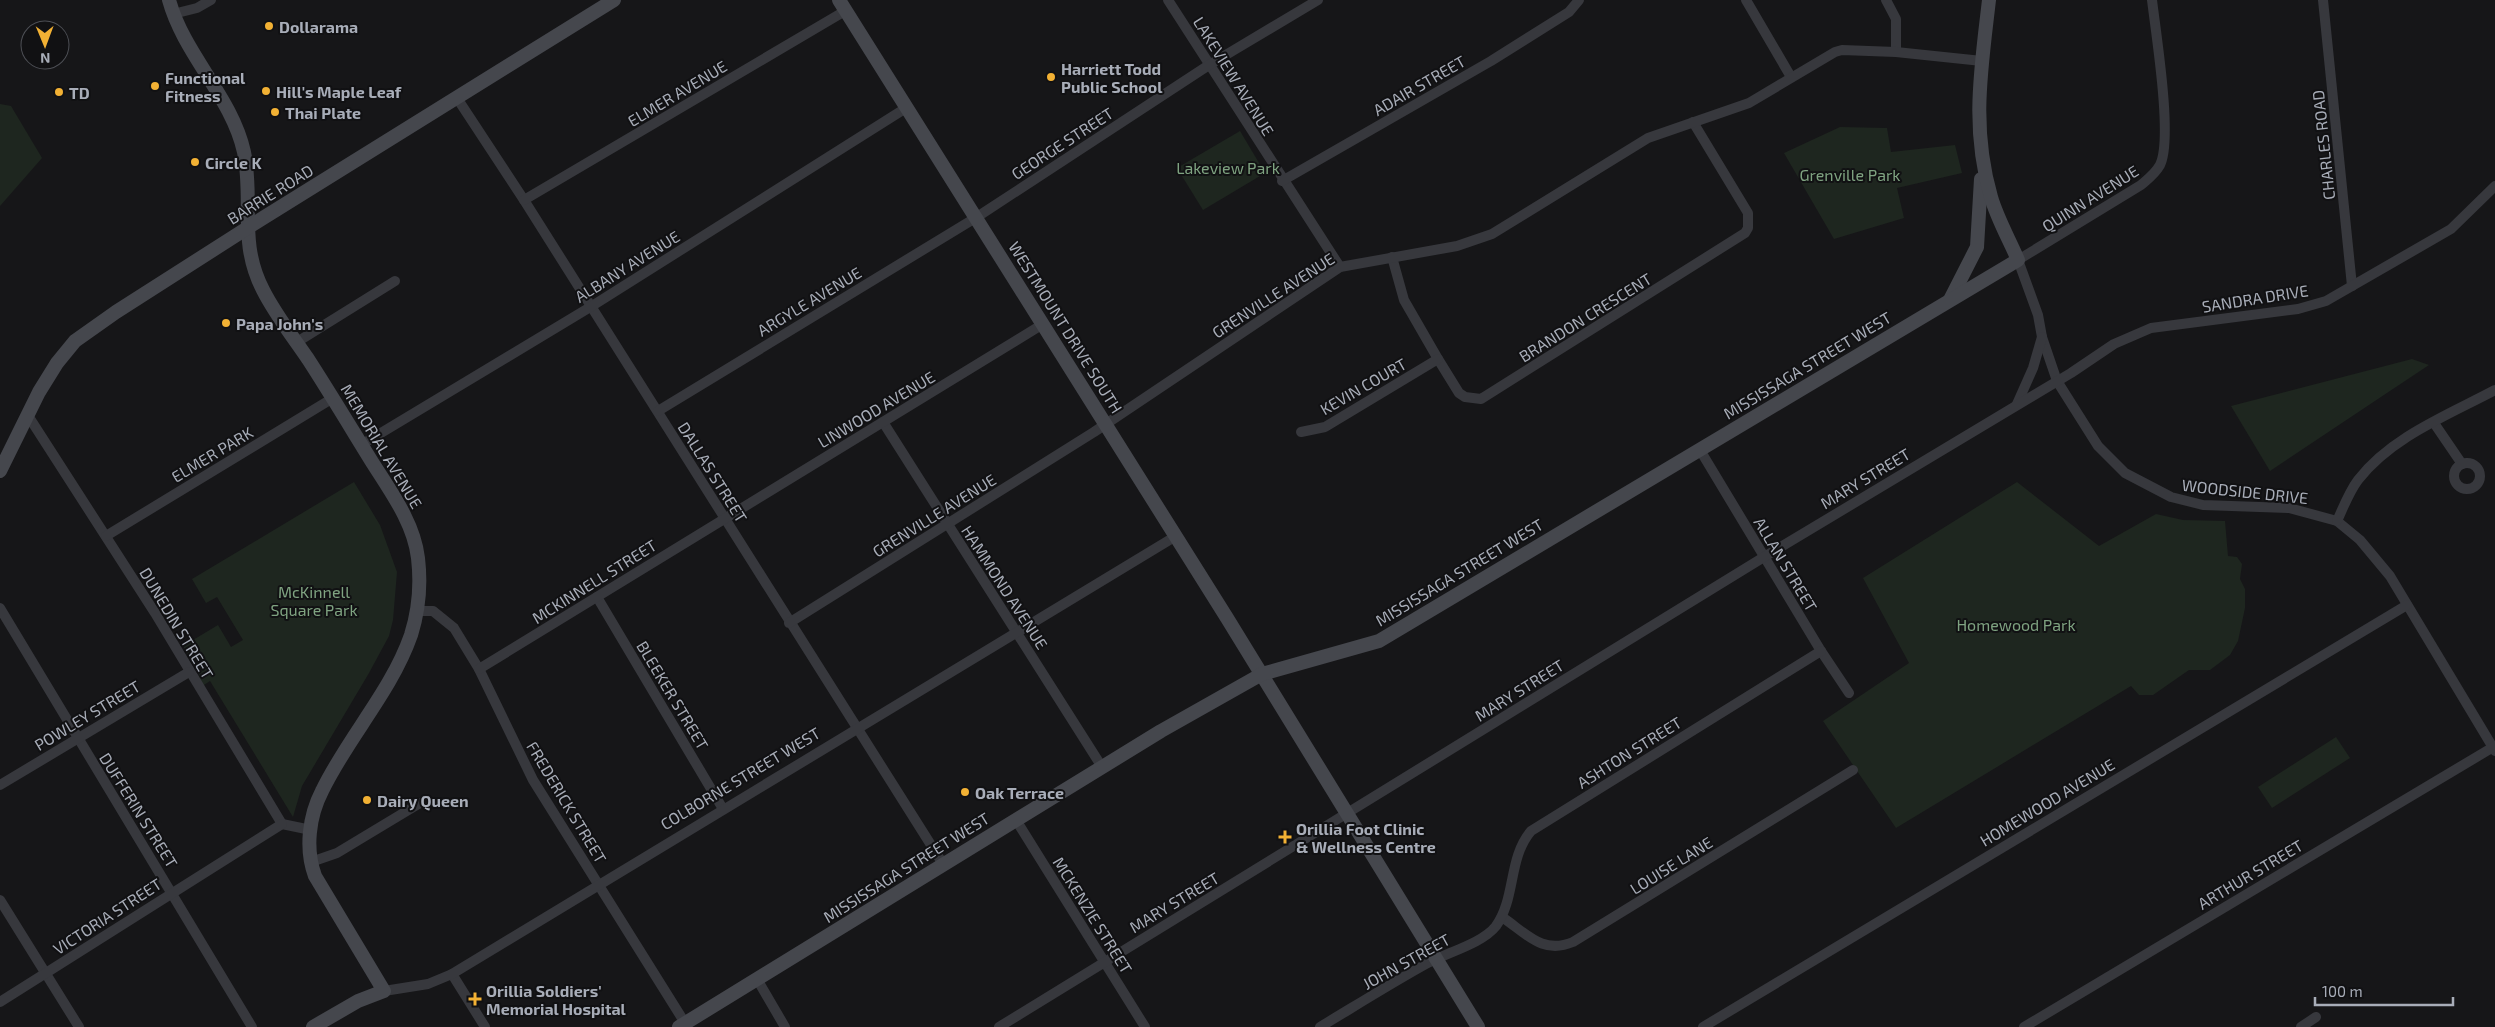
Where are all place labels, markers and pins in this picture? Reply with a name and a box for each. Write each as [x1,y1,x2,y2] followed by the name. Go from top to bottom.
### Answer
[279,17,358,36] place label: Dollarama
[263,20,275,32] marker: Dollarama
[1061,59,1163,96] place label: Harriett Todd Public School
[165,68,246,105] place label: Functional Fitness
[1045,71,1057,83] marker: Harriett Todd Public School
[149,80,161,92] marker: Functional Fitness
[276,82,402,101] place label: Hill's Maple Leaf
[69,83,90,102] place label: TD
[260,85,272,97] marker: Hill's Maple Leaf
[53,86,65,98] marker: TD
[285,103,361,122] place label: Thai Plate
[269,106,281,118] marker: Thai Plate
[205,153,262,172] place label: Circle K
[189,156,201,168] marker: Circle K
[236,314,323,333] place label: Papa John's
[220,317,232,329] marker: Papa John's
[975,783,1064,802] place label: Oak Terrace
[959,786,971,798] marker: Oak Terrace
[377,791,469,811] place label: Dairy Queen
[361,794,373,806] marker: Dairy Queen
[1296,819,1436,856] place label: Orillia Foot Clinic & Wellness Centre
[1278,830,1292,844] marker: Orillia Foot Clinic & Wellness Centre
[486,981,627,1018] place label: Orillia Soldiers' Memorial Hospital
[468,992,482,1006] marker: Orillia Soldiers' Memorial Hospital

